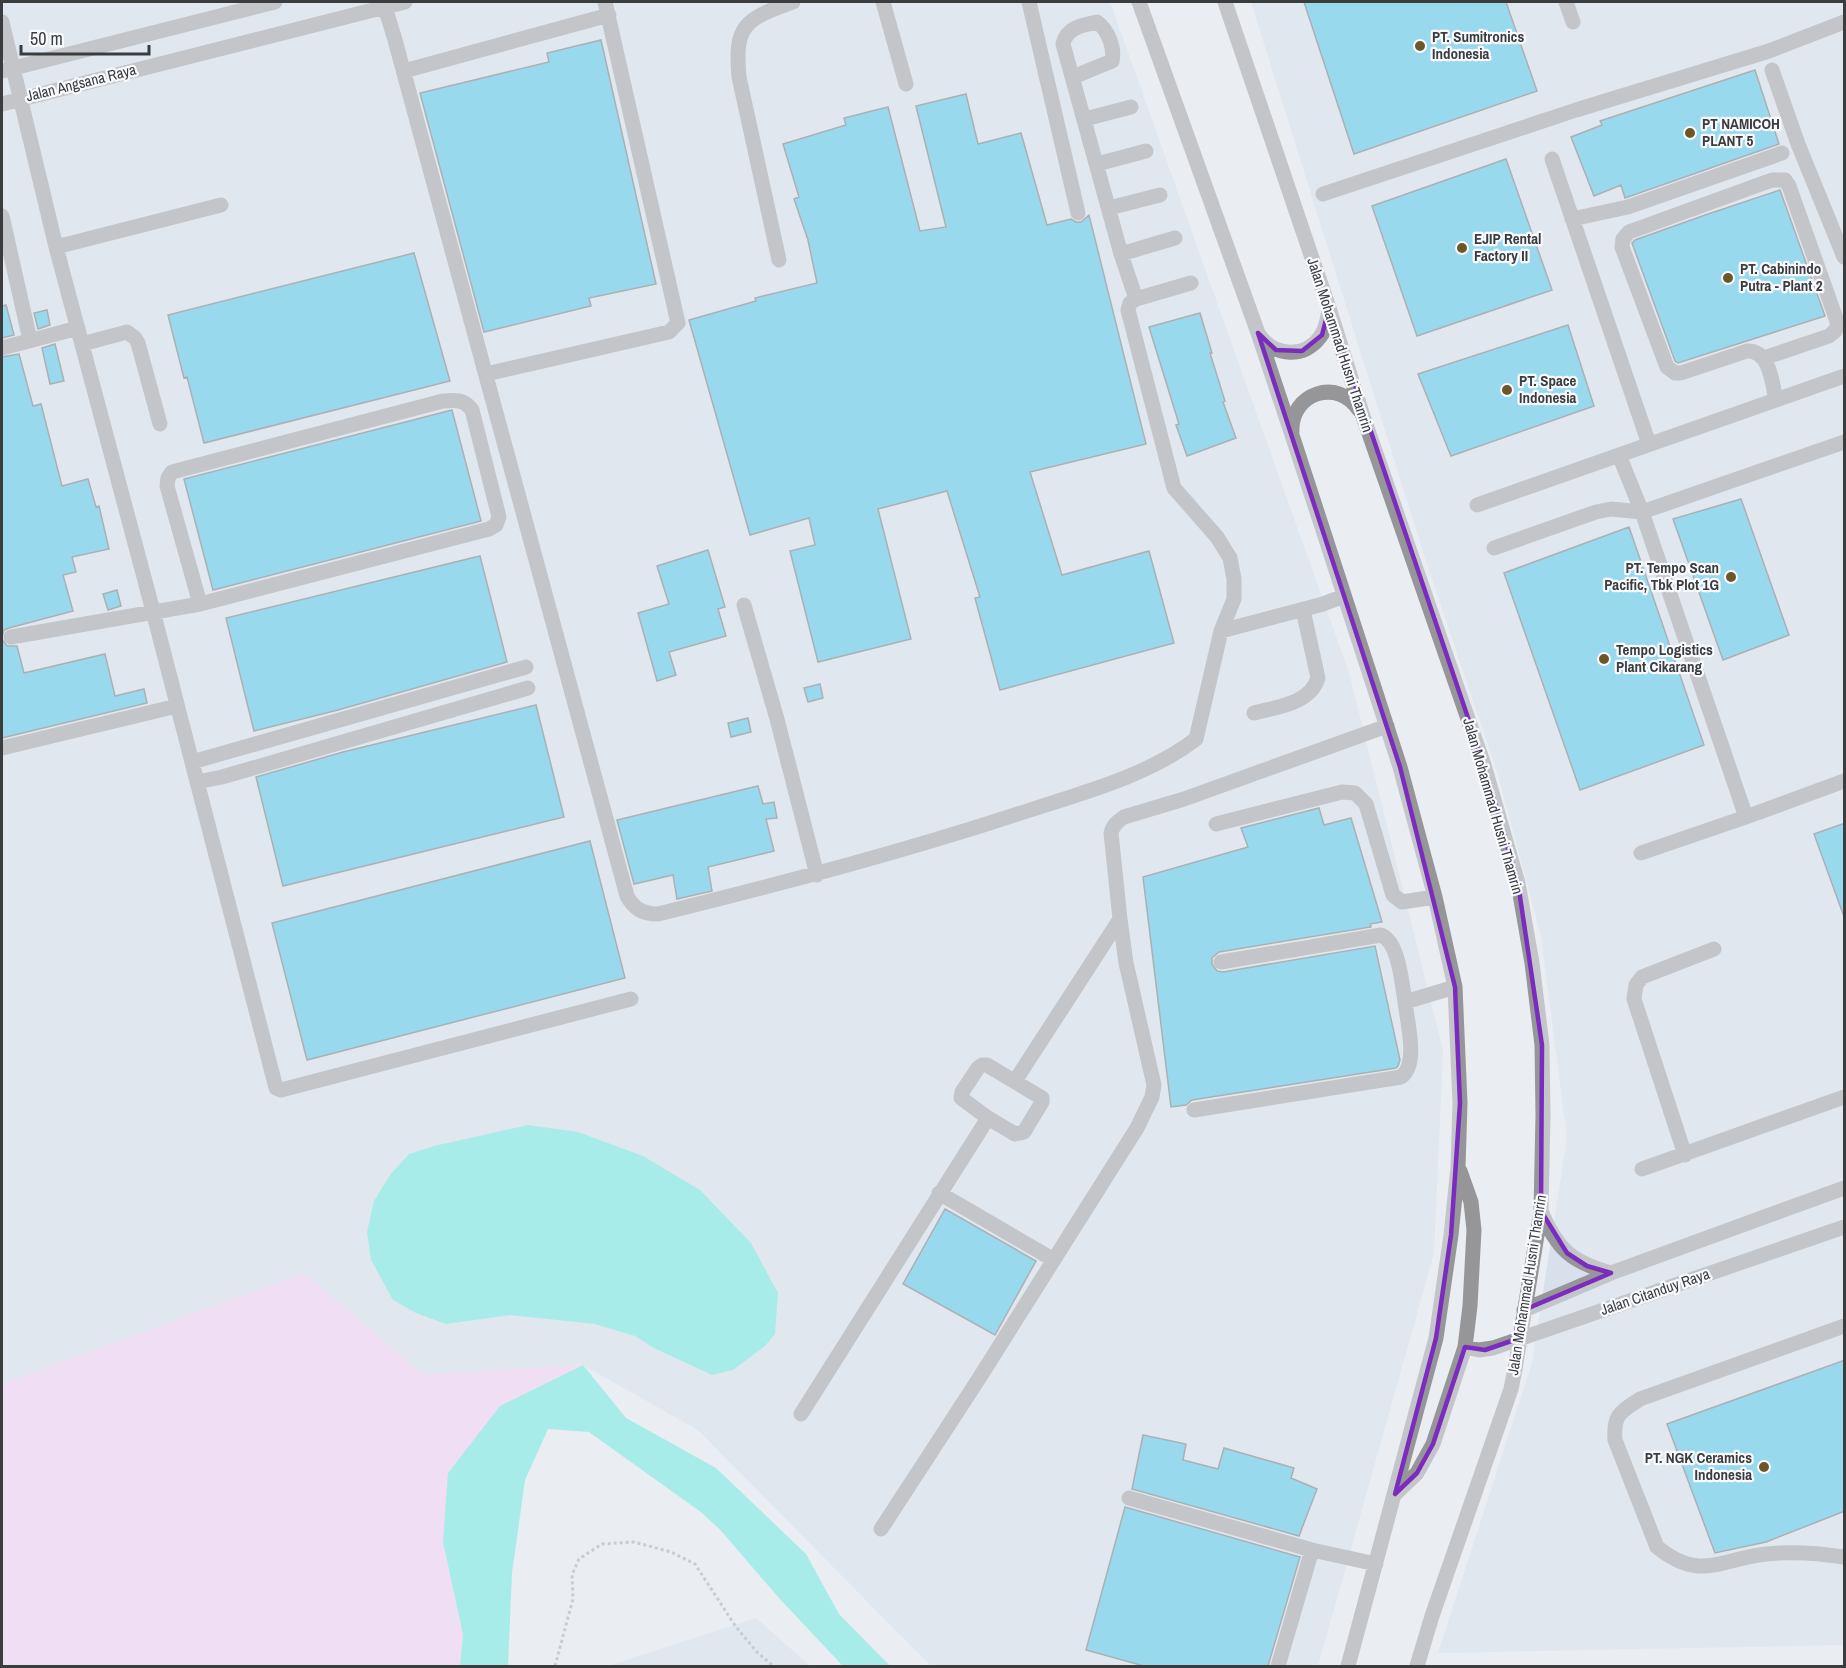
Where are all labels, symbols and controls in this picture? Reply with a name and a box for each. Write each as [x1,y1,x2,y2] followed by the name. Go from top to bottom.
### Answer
[21,18,148,56] scale bar
[30,26,63,51] text: 50 m
[1432,26,1524,64] place label: PT. Sumitronics Indonesia
[1413,39,1427,53] marker: PT. Sumitronics Indonesia
[24,59,138,106] street label: Jalan Angsana Raya
[1702,113,1780,151] place label: PT NAMICOH PLANT 5
[1683,126,1697,140] marker: PT NAMICOH PLANT 5
[1474,228,1541,266] place label: EJIP Rental Factory II
[1455,241,1469,255] marker: EJIP Rental Factory II
[1302,255,1379,435] street label: Jalan Mohammad Husni Thamrin
[1740,258,1823,296] place label: PT. Cabinindo Putra - Plant 2
[1721,271,1735,285] marker: PT. Cabinindo Putra - Plant 2
[1519,370,1577,408] place label: PT. Space Indonesia
[1500,383,1514,397] marker: PT. Space Indonesia
[1604,557,1719,595] place label: PT. Tempo Scan Pacific, Tbk Plot 1G
[1724,570,1738,584] marker: PT. Tempo Scan Pacific, Tbk Plot 1G
[1616,639,1713,677] place label: Tempo Logistics Plant Cikarang
[1597,652,1611,666] marker: Tempo Logistics Plant Cikarang
[1458,715,1529,896] street label: Jalan Mohammad Husni Thamrin
[1502,1193,1551,1377] street label: Jalan Mohammad Husni Thamrin
[1597,1263,1712,1320] street label: Jalan Citanduy Raya
[1645,1447,1752,1485] place label: PT. NGK Ceramics Indonesia
[1757,1460,1771,1474] marker: PT. NGK Ceramics Indonesia

